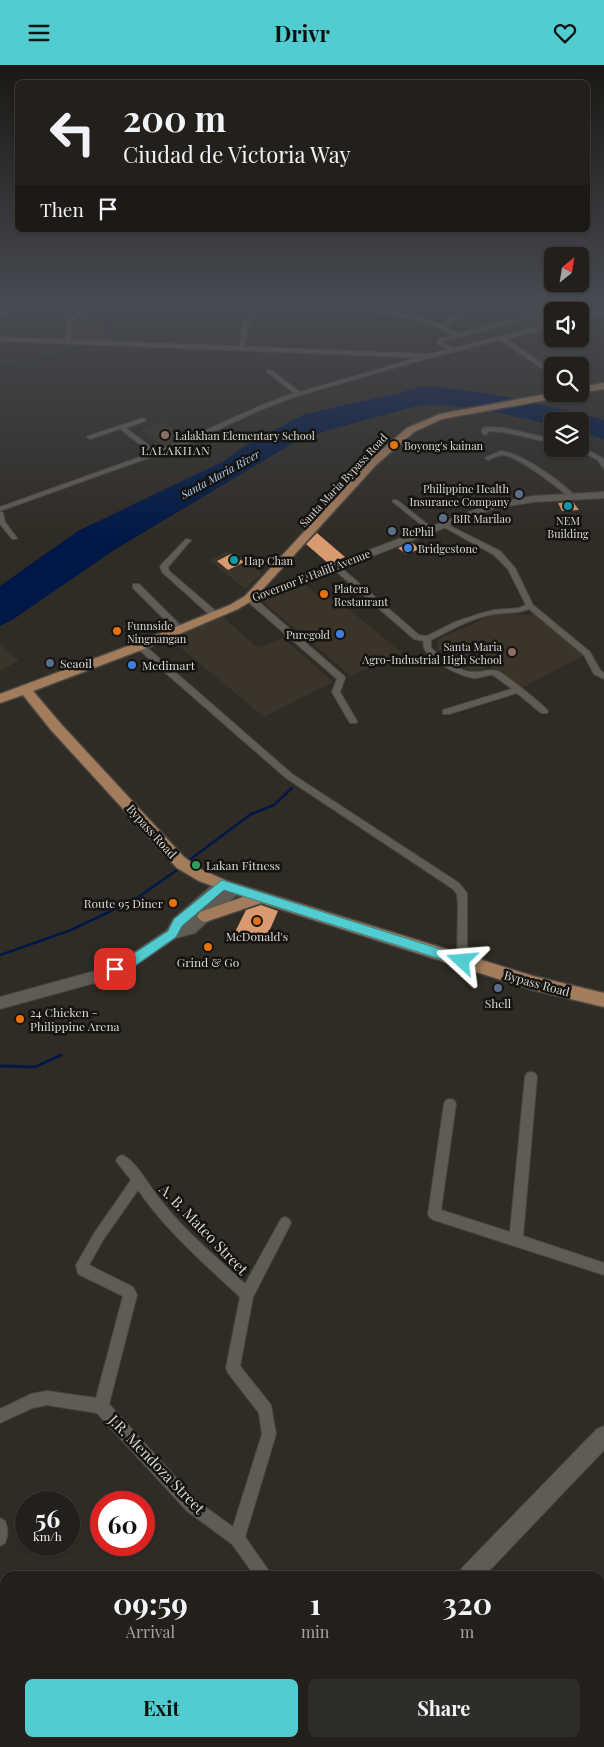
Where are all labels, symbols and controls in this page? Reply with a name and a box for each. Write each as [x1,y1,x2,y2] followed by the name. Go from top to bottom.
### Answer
[274,18,330,48] text: Drivr
[25,19,53,47] icon: menu
[551,19,579,47] icon: heart
[123,94,226,141] text: 200 m
[40,100,105,165] icon: left
[123,139,351,169] text: Ciudad de Victoria Way
[94,195,122,223] icon: arrive
[40,196,84,222] text: Then
[544,247,589,293] north arrow
[544,247,589,457] map controls
[544,302,589,347] button: sound
[544,357,589,402] button: search
[544,412,589,457] button: layers
[175,428,315,443] place label: Lalakhan Elementary School
[159,429,171,441] marker: Lalakhan Elementary School
[296,430,391,530] street label: Santa Maria Bypass Road
[404,438,484,453] place label: Boyong's kainan
[388,439,400,451] marker: Boyong's kainan
[141,442,211,458] district label: LALAKHAN
[177,446,262,502] water label: Santa Maria River
[410,481,510,509] place label: Philippine Health Insurance Company
[513,488,525,500] marker: Philippine Health Insurance Company
[562,500,574,512] marker: NEM Building
[453,511,511,526] place label: BIR Marilao
[437,512,449,524] marker: BIR Marilao
[547,513,589,541] place label: NEM Building
[402,524,434,539] place label: RePhil
[386,525,398,537] marker: RePhil
[418,541,478,556] place label: Bridgestone
[402,542,414,554] marker: Bridgestone
[250,545,373,605] street label: Governor F. Halili Avenue
[244,553,293,568] place label: Hap Chan
[228,554,240,566] marker: Hap Chan
[334,581,388,609] place label: Platera Restaurant
[318,588,330,600] marker: Platera Restaurant
[127,618,187,646] place label: Funnside Ningnangan
[111,625,123,637] marker: Funnside Ningnangan
[286,627,331,642] place label: Puregold
[334,628,346,640] marker: Puregold
[361,639,503,667] place label: Santa Maria Agro-Industrial High School
[506,646,518,658] marker: Santa Maria Agro-Industrial High School
[60,655,93,671] place label: Seaoil
[44,657,56,669] marker: Seaoil
[142,657,196,673] place label: Medimart
[126,659,138,671] marker: Medimart
[124,801,180,861] street label: Bypass Road
[206,857,280,873] place label: Lakan Fitness
[190,859,202,871] marker: Lakan Fitness
[84,895,164,911] place label: Route 95 Diner
[167,897,179,909] marker: Route 95 Diner
[251,915,263,927] marker: McDonald's
[226,928,288,944] place label: McDonald's
[435,934,487,986] position arrow
[202,941,214,953] marker: Grind & Go
[94,948,136,990] pin
[177,954,240,970] place label: Grind & Go
[101,955,129,983] icon: arrive
[502,967,572,999] street label: Bypass Road
[492,982,504,994] marker: Shell
[485,995,512,1011] place label: Shell
[30,1004,120,1034] place label: 24 Chicken - Philippine Arena
[14,1013,26,1025] marker: 24 Chicken - Philippine Arena
[155,1178,253,1279] street label: A. B. Mateo Street
[104,1409,210,1518] street label: J.R. Mendoza Street
[90,1491,155,1556] speed limit sign: 60
[35,1501,60,1534] text: 56
[33,1528,62,1544] text: km/h
[113,1583,188,1623] text: 09:59
[309,1583,321,1623] text: 1
[442,1583,492,1623] text: 320
[126,1621,175,1642] text: Arrival
[301,1621,329,1642] text: min
[460,1621,474,1642] text: m
[25,1679,298,1737] button: Exit
[308,1679,580,1737] button: Share

